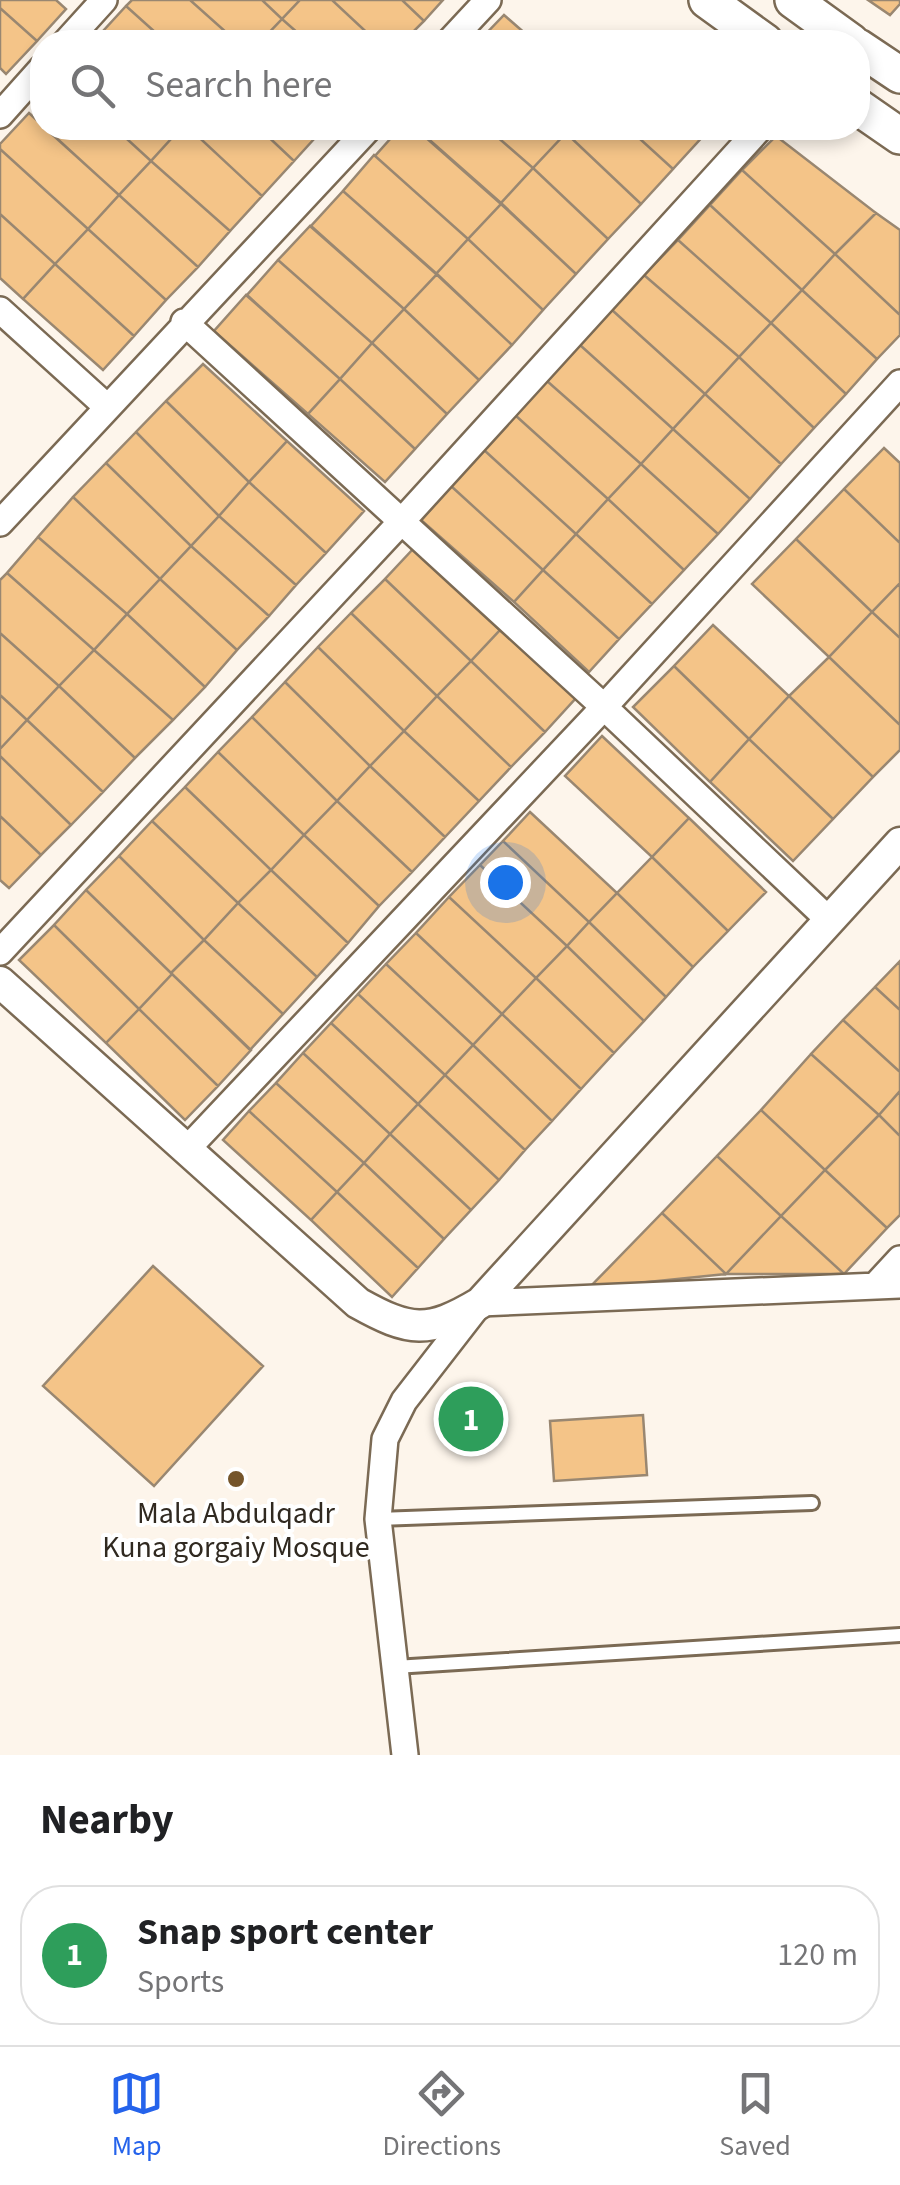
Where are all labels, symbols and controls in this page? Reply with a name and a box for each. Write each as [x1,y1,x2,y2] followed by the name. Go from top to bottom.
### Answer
[30,30,870,140] search box
[65,58,120,113] icon: search
[145,58,332,112] text: Search here
[480,857,531,908] your location
[438,1382,504,1456] pin: 1
[225,1468,247,1490] marker: Mala Abdulqadr Kuna gorgaiy Mosque
[102,1492,370,1569] place label: Mala Abdulqadr Kuna gorgaiy Mosque
[40,1790,174,1850] text: Nearby
[137,1905,433,1959] text: Snap sport center
[66,1932,83,1978] text: 1
[777,1932,858,1978] text: 120 m
[137,1959,224,2005] text: Sports
[109,2066,164,2166] tab: Map
[383,2066,501,2166] tab: Directions
[719,2066,791,2166] tab: Saved

